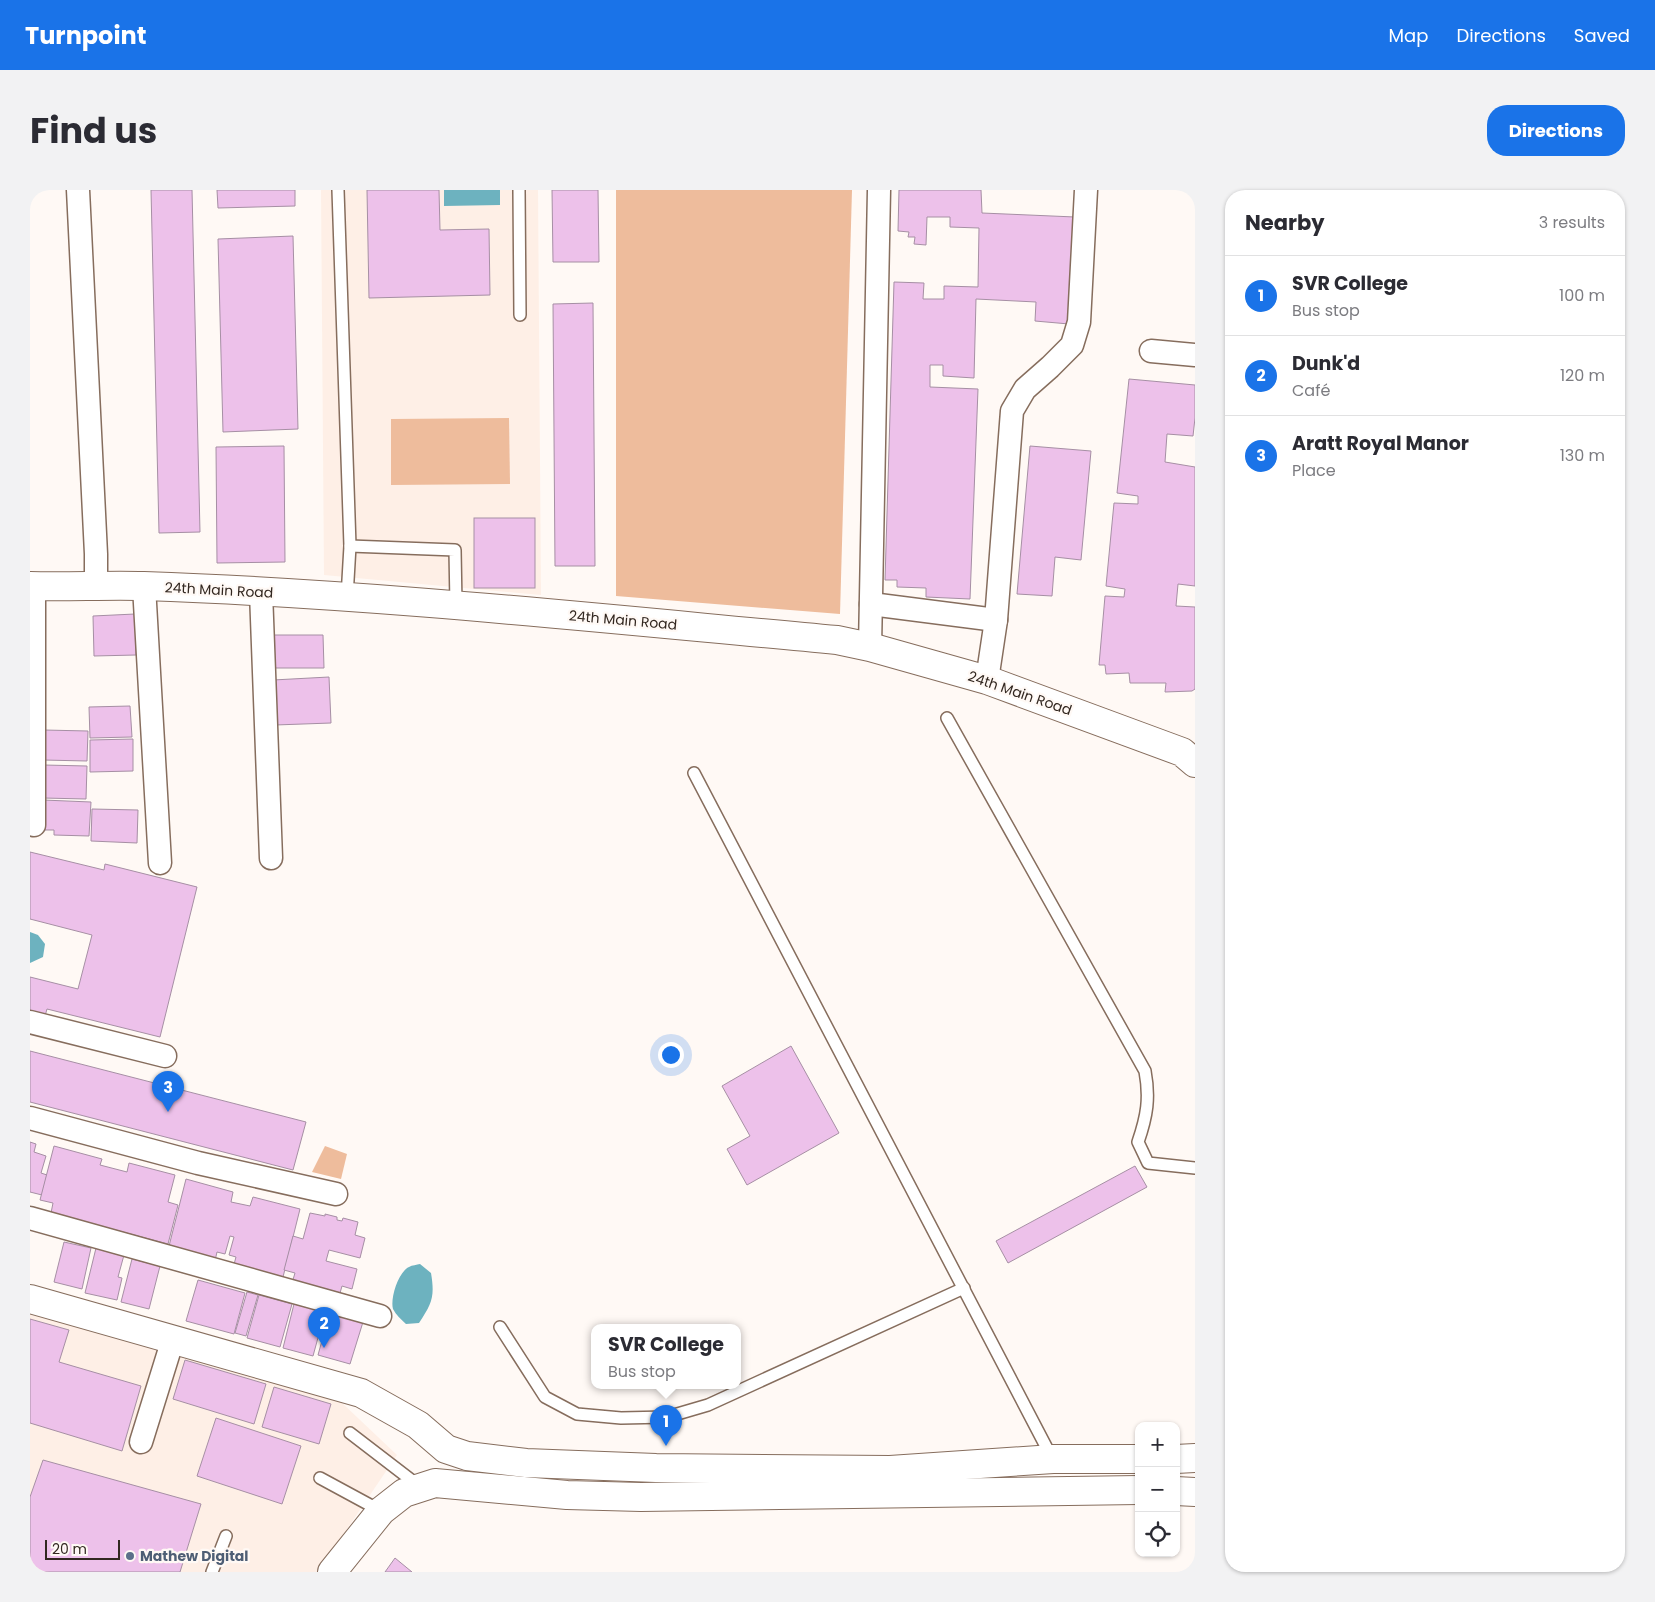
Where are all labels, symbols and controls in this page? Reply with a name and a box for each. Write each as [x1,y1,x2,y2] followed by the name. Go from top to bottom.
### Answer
[25,19,146,52] text: Turnpoint
[1389,23,1428,48] text: Map
[1456,23,1546,48] text: Directions
[1574,23,1630,48] text: Saved
[1487,105,1625,156] button: Directions
[30,106,157,155] text: Find us
[1245,208,1325,237] text: Nearby
[1539,211,1605,234] text: 3 results
[1292,270,1408,297] text: SVR College
[1258,284,1264,307] text: 1
[1559,284,1605,307] text: 100 m
[1292,299,1360,322] text: Bus stop
[1292,350,1360,377] text: Dunk'd
[1256,364,1266,387] text: 2
[1560,364,1605,387] text: 120 m
[1292,379,1330,402] text: Café
[1292,430,1469,457] text: Aratt Royal Manor
[1256,444,1266,467] text: 3
[1560,444,1605,467] text: 130 m
[1292,459,1336,482] text: Place
[164,577,274,603] street label: 24th Main Road
[568,605,678,635] street label: 24th Main Road
[965,666,1075,720] street label: 24th Main Road
[658,1042,684,1068] your location
[152,1071,184,1112] pin: 3
[308,1307,340,1348] pin: 2
[591,1324,741,1389] popup
[608,1331,724,1358] text: SVR College
[608,1360,676,1383] text: Bus stop
[650,1405,682,1446] pin: 1
[1135,1422,1180,1557] map controls
[1135,1422,1180,1467] button: +
[1135,1467,1180,1512] button: −
[1135,1512,1180,1557] button: locate
[45,1537,120,1560] scale bar
[52,1539,87,1559] text: 20 m
[140,1546,248,1566] place label: Mathew Digital
[124,1550,136,1562] marker: Mathew Digital

